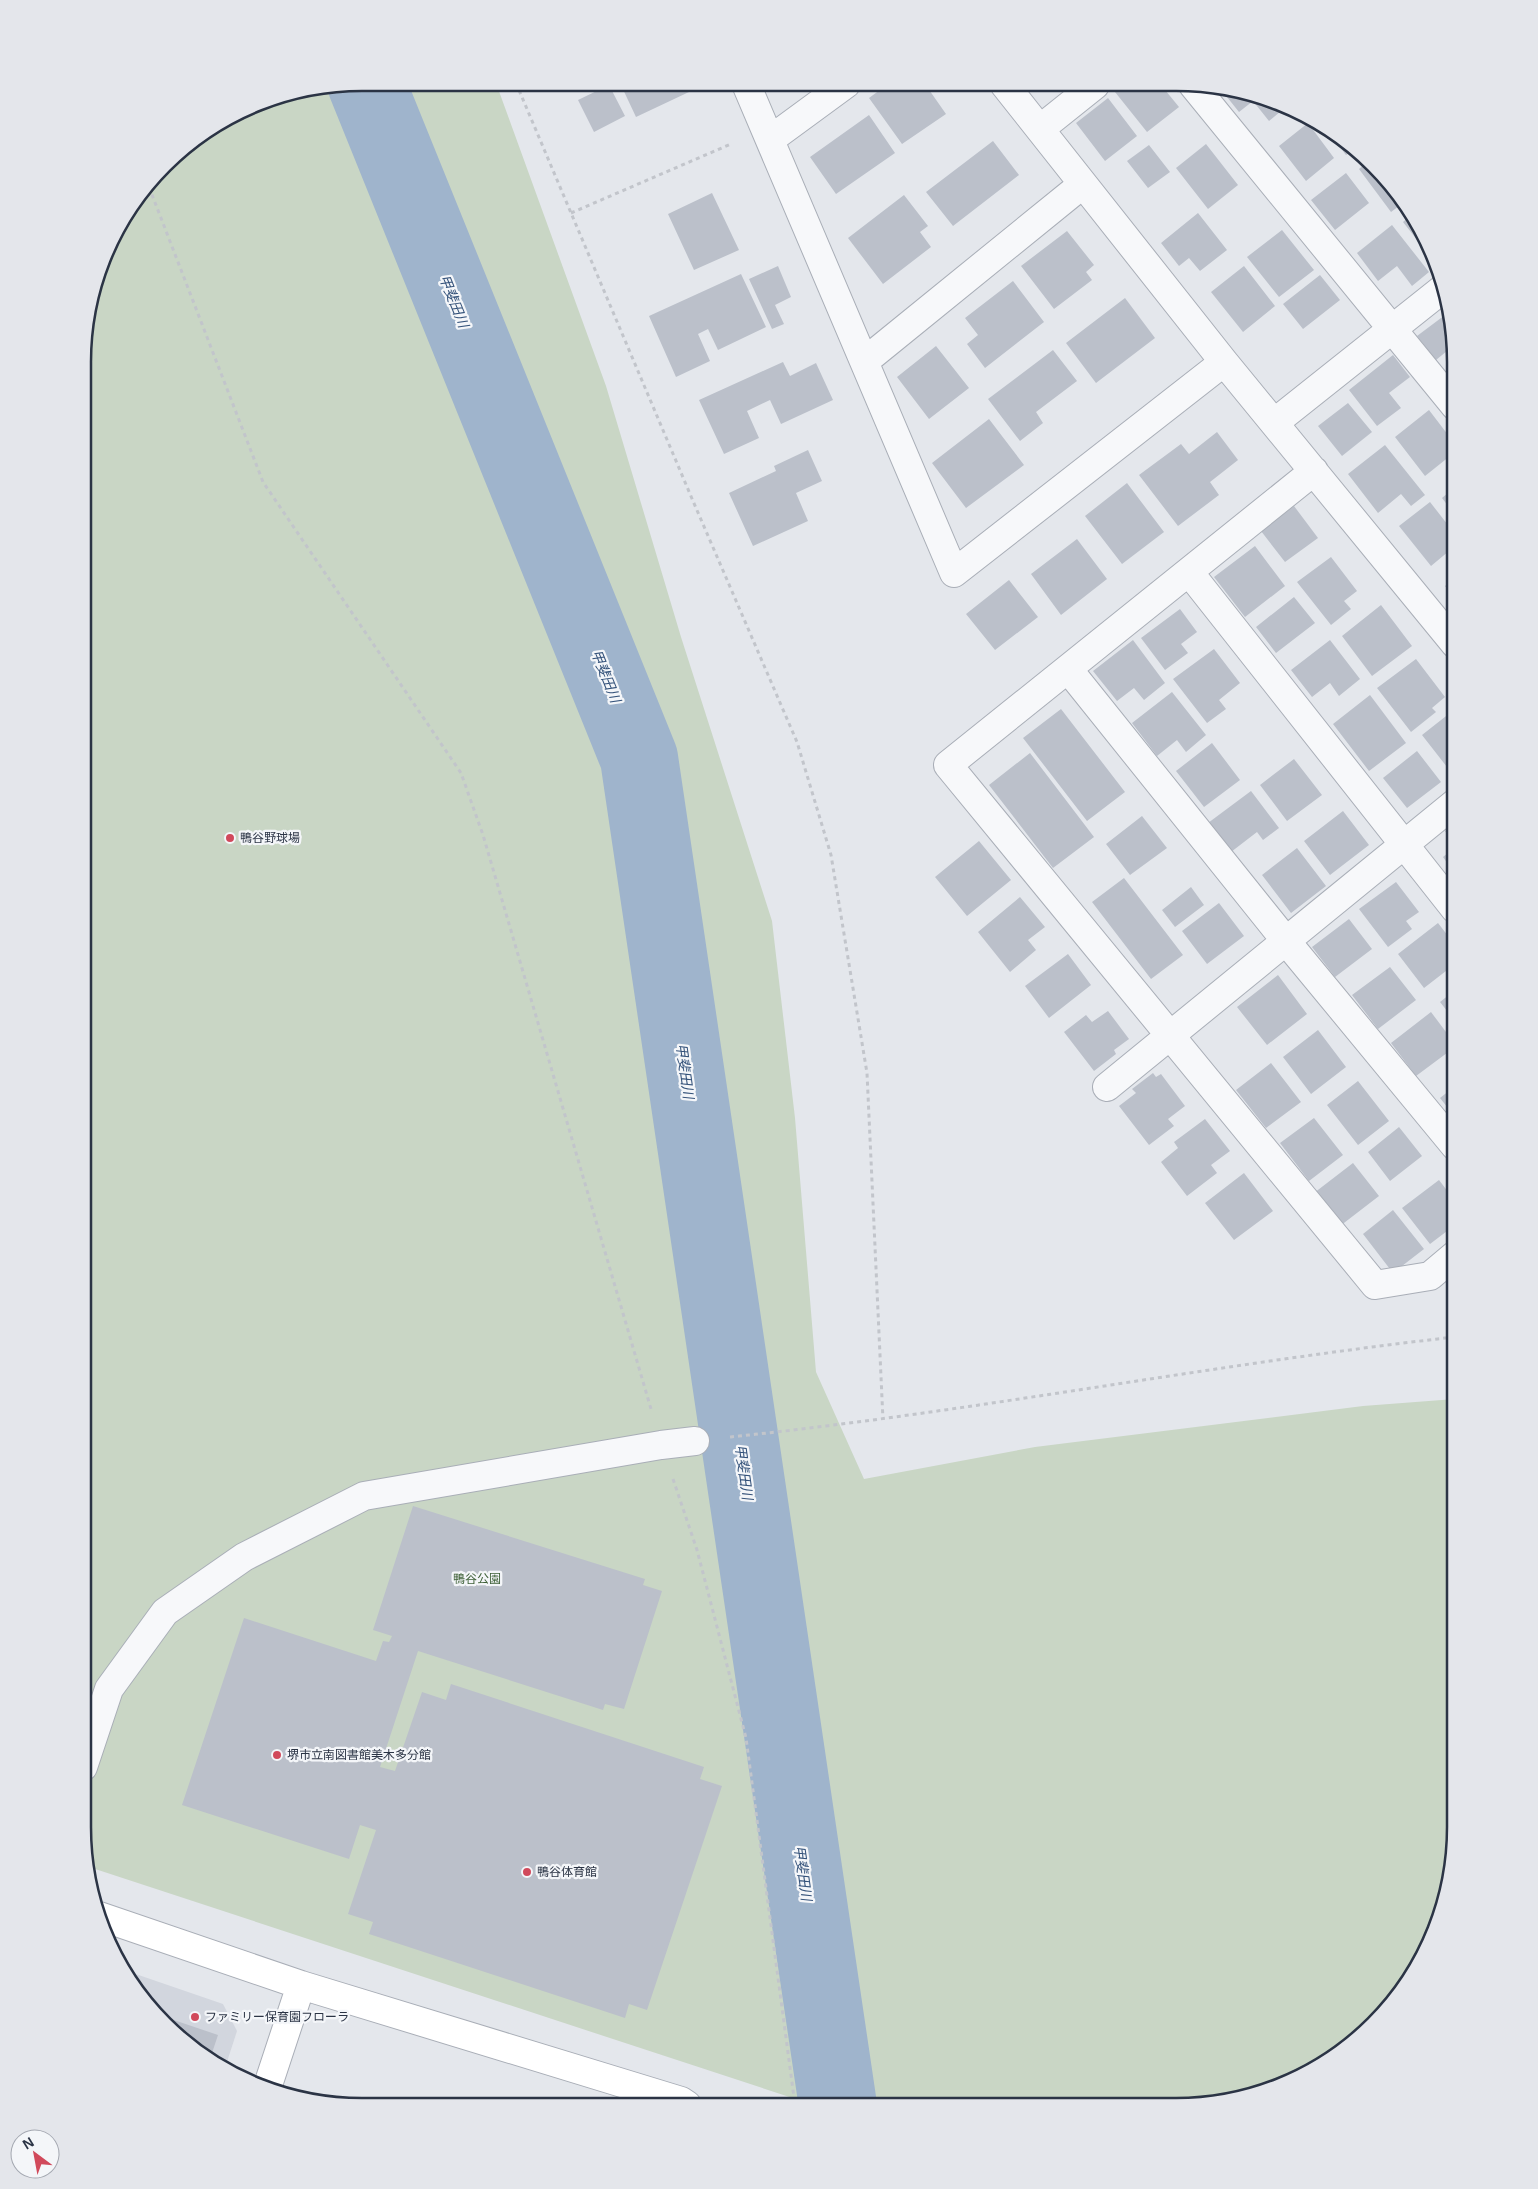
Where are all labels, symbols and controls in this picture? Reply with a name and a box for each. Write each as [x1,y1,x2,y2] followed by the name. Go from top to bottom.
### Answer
[436,272,473,332] water label: 甲斐田川
[588,647,625,707] water label: 甲斐田川
[240,831,300,845] place label: 鴨谷野球場
[224,832,236,844] marker: 鴨谷野球場
[673,1042,697,1102] water label: 甲斐田川
[732,1443,756,1503] water label: 甲斐田川
[453,1572,501,1586] park label: 鴨谷公園
[287,1748,431,1762] place label: 堺市立南図書館美木多分館
[271,1749,283,1761] marker: 堺市立南図書館美木多分館
[791,1844,815,1904] water label: 甲斐田川
[537,1865,597,1879] place label: 鴨谷体育館
[521,1866,533,1878] marker: 鴨谷体育館
[205,2010,349,2024] place label: ファミリー保育園フローラ
[189,2011,201,2023] marker: ファミリー保育園フローラ
[10,2129,60,2179] north arrow
[20,2134,37,2152] text: N

